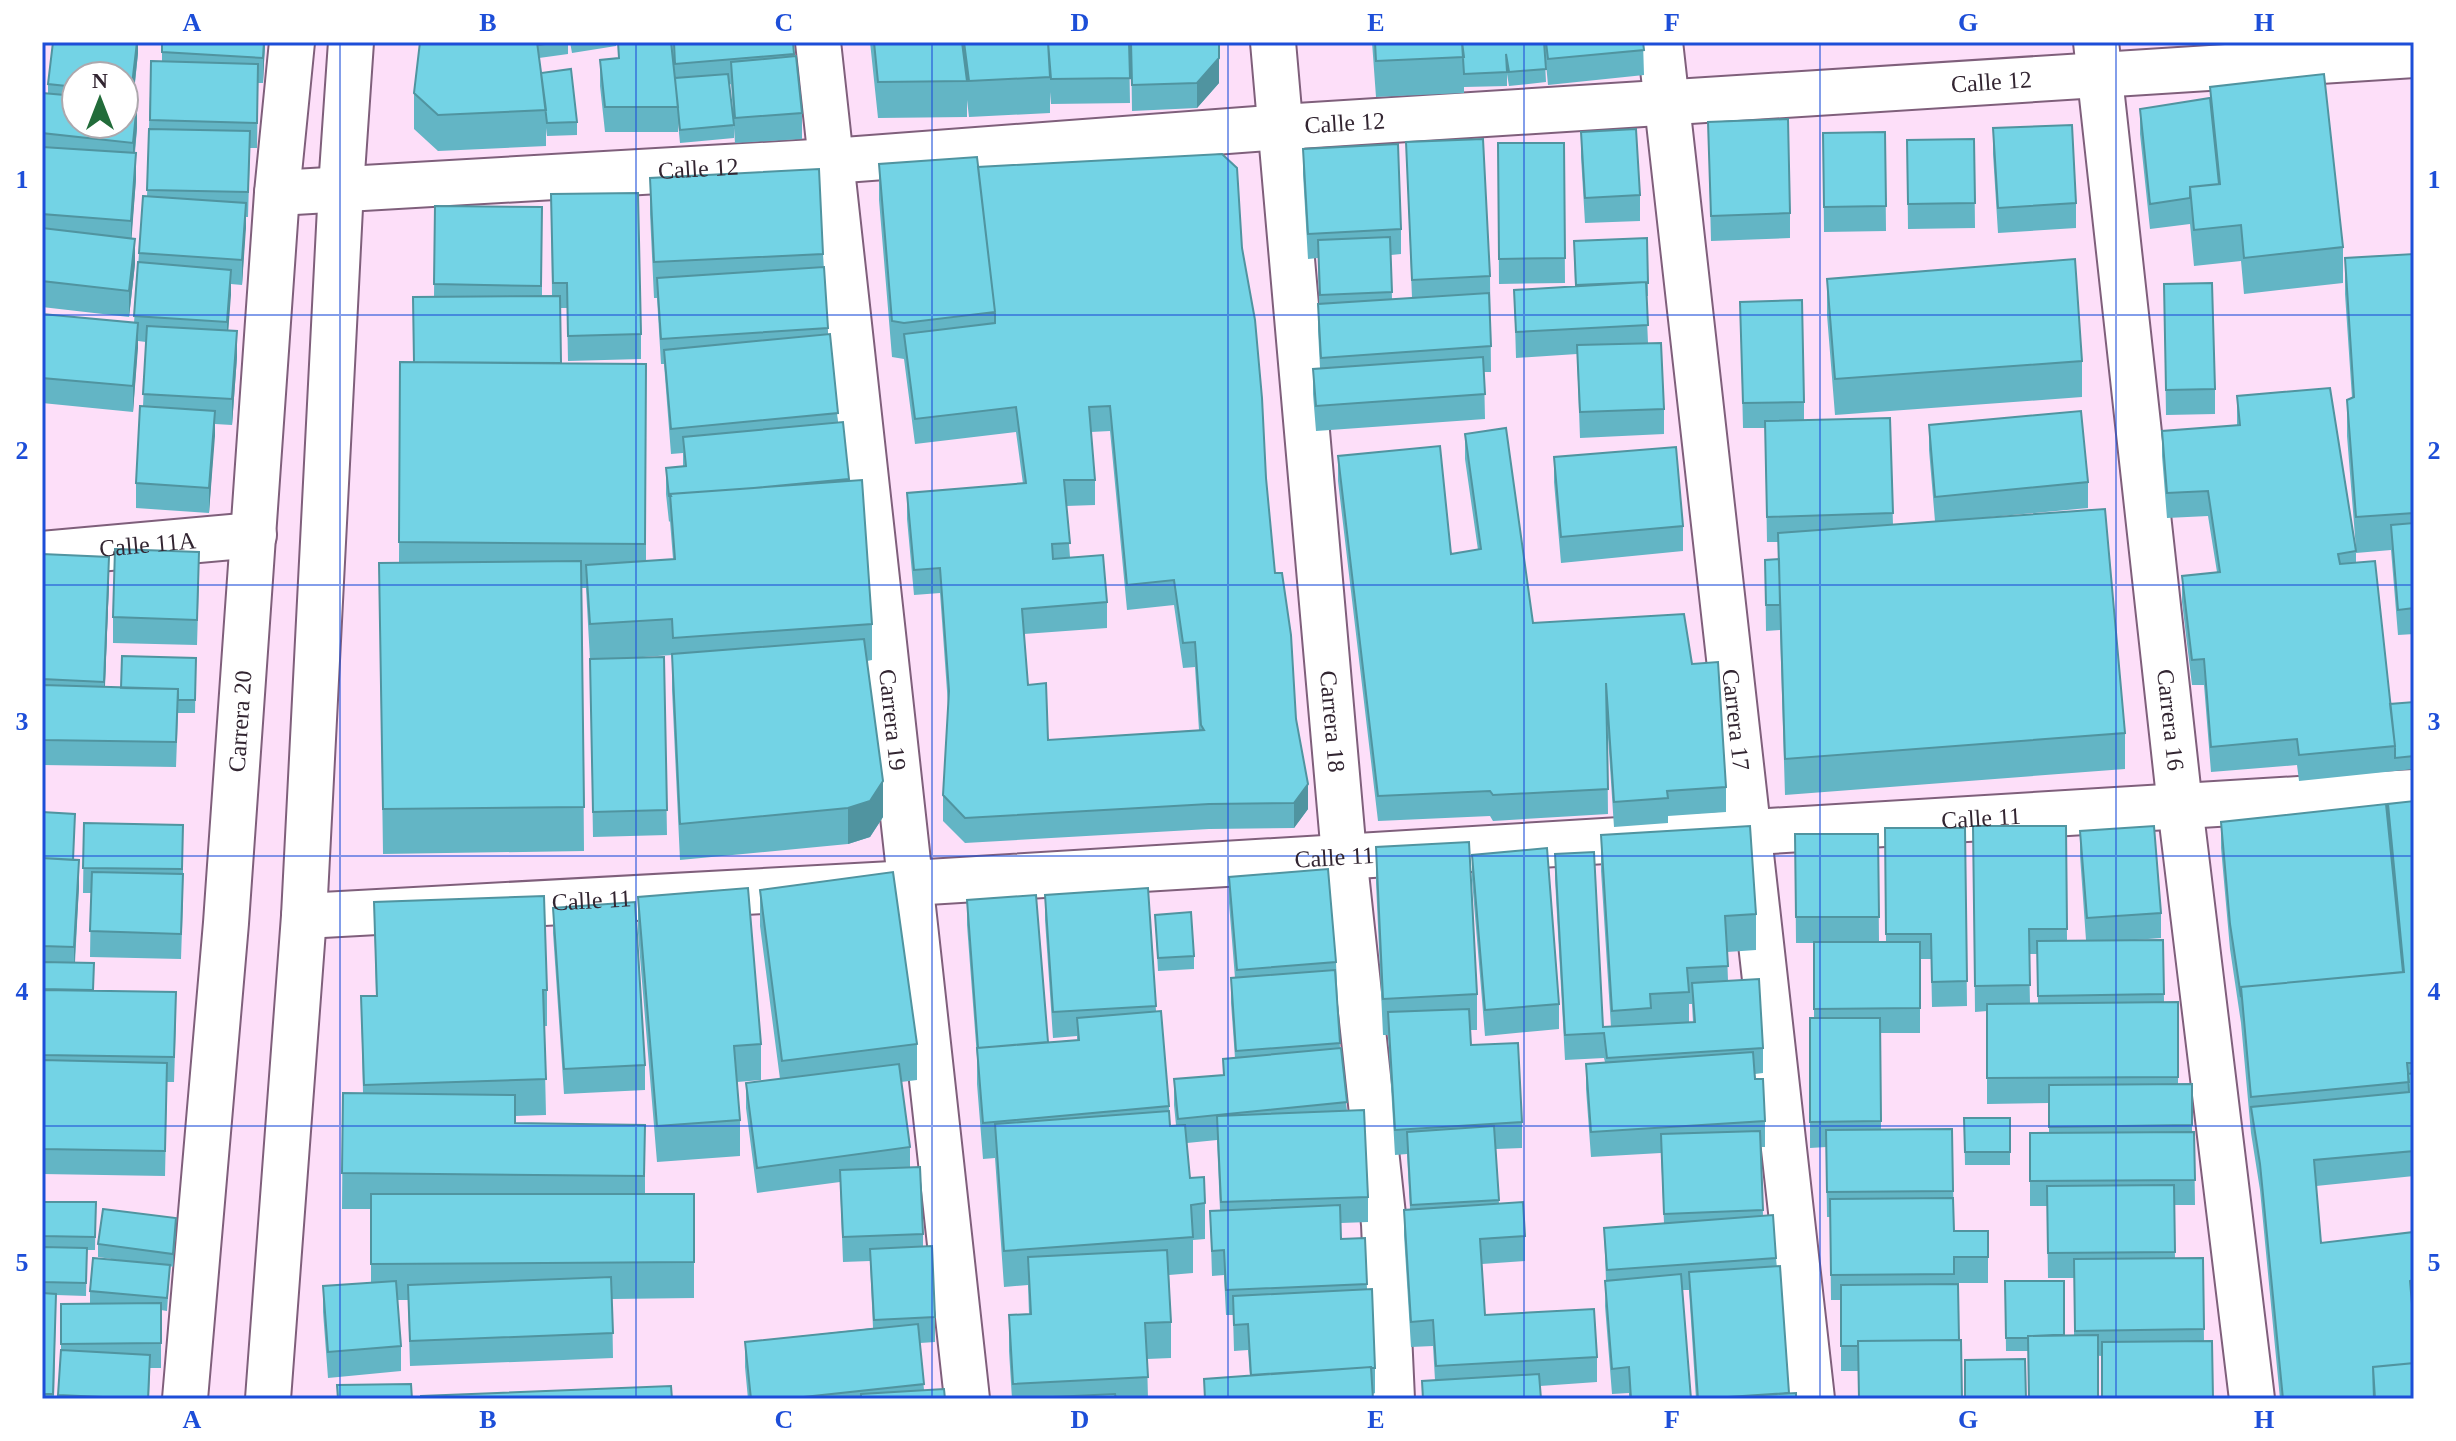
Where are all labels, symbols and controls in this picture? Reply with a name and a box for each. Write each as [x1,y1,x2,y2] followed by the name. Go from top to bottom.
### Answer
[183,8,202,37] text: A
[479,8,497,37] text: B
[775,8,793,37] text: C
[1071,8,1089,37] text: D
[1367,8,1385,37] text: E
[1664,8,1680,37] text: F
[1958,8,1978,37] text: G
[2254,8,2274,37] text: H
[60,60,140,140] north arrow
[1950,66,2032,97] street label: Calle 12
[92,68,108,93] text: N
[1304,107,1386,139] street label: Calle 12
[657,153,739,184] street label: Calle 12
[16,165,29,194] text: 1
[2428,165,2441,194] text: 1
[16,436,29,465] text: 2
[2428,436,2441,465] text: 2
[98,527,198,562] street label: Calle 11A
[874,668,911,772] street label: Carrera 19
[1717,668,1755,772] street label: Carrera 17
[2152,668,2189,772] street label: Carrera 16
[224,669,257,773] street label: Carrera 20
[1315,669,1350,773] street label: Carrera 18
[16,707,29,736] text: 3
[2428,707,2441,736] text: 3
[1941,803,2022,834] street label: Calle 11
[1294,842,1375,873] street label: Calle 11
[551,885,632,916] street label: Calle 11
[16,977,29,1006] text: 4
[2428,977,2441,1006] text: 4
[16,1248,29,1277] text: 5
[2428,1248,2441,1277] text: 5
[183,1405,202,1434] text: A
[479,1405,497,1434] text: B
[775,1405,793,1434] text: C
[1071,1405,1089,1434] text: D
[1367,1405,1385,1434] text: E
[1664,1405,1680,1434] text: F
[1958,1405,1978,1434] text: G
[2254,1405,2274,1434] text: H

